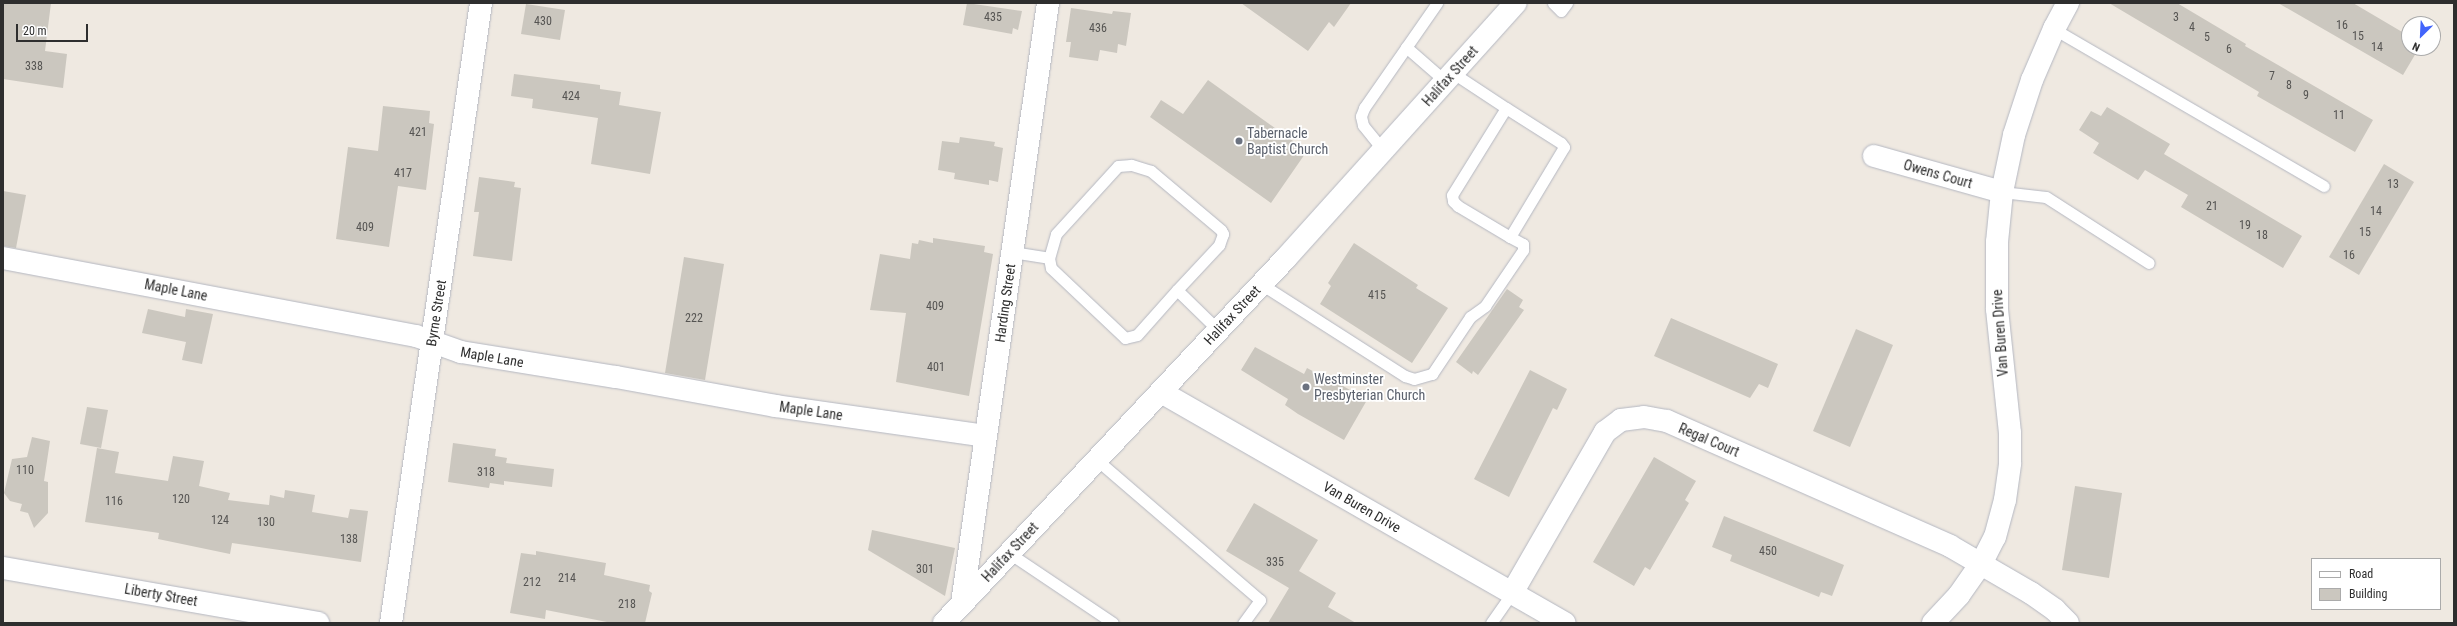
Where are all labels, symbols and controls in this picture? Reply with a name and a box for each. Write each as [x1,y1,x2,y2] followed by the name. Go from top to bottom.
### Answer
[984,11,1002,25] house number: 435
[2173,11,2179,25] house number: 3
[534,15,552,29] house number: 430
[18,16,90,42] scale bar
[2401,16,2441,56] north arrow
[2336,19,2348,33] house number: 16
[2189,21,2195,35] house number: 4
[1089,22,1107,36] house number: 436
[23,24,47,38] text: 20 m
[2352,30,2364,44] house number: 15
[2204,31,2210,45] house number: 5
[2411,39,2422,54] text: N
[2371,41,2383,55] house number: 14
[1419,42,1481,110] street label: Halifax Street
[2226,43,2232,57] house number: 6
[25,60,43,74] house number: 338
[2269,70,2275,84] house number: 7
[2286,79,2292,93] house number: 8
[2303,89,2309,103] house number: 9
[562,90,580,104] house number: 424
[2333,109,2345,123] house number: 11
[1247,125,1328,158] place label: Tabernacle Baptist Church
[409,126,427,140] house number: 421
[1234,136,1244,146] marker: Tabernacle Baptist Church
[1902,156,1974,192] street label: Owens Court
[394,167,412,181] house number: 417
[2387,178,2399,192] house number: 13
[2206,200,2218,214] house number: 21
[2370,205,2382,219] house number: 14
[2239,219,2251,233] house number: 19
[356,221,374,235] house number: 409
[2359,226,2371,240] house number: 15
[2256,229,2268,243] house number: 18
[2343,249,2355,263] house number: 16
[991,263,1019,343] street label: Harding Street
[143,276,209,304] street label: Maple Lane
[422,279,450,347] street label: Byrne Street
[1200,282,1264,348] street label: Halifax Street
[1368,289,1386,303] house number: 415
[1989,289,2011,377] street label: Van Buren Drive
[926,300,944,314] house number: 409
[685,312,703,326] house number: 222
[459,343,525,371] street label: Maple Lane
[927,361,945,375] house number: 401
[1314,371,1425,404] place label: Westminster Presbyterian Church
[1301,382,1311,392] marker: Westminster Presbyterian Church
[778,398,844,424] street label: Maple Lane
[1676,420,1742,460] street label: Regal Court
[16,464,34,478] house number: 110
[477,466,495,480] house number: 318
[1320,478,1404,536] street label: Van Buren Drive
[172,493,190,507] house number: 120
[105,495,123,509] house number: 116
[211,514,229,528] house number: 124
[257,516,275,530] house number: 130
[978,519,1042,585] street label: Halifax Street
[340,533,358,547] house number: 138
[1759,545,1777,559] house number: 450
[1266,556,1284,570] house number: 335
[2311,558,2441,610] legend
[916,563,934,577] house number: 301
[2349,567,2373,581] text: Road
[558,572,576,586] house number: 214
[523,576,541,590] house number: 212
[123,580,199,610] street label: Liberty Street
[2349,587,2387,601] text: Building
[618,598,636,612] house number: 218

